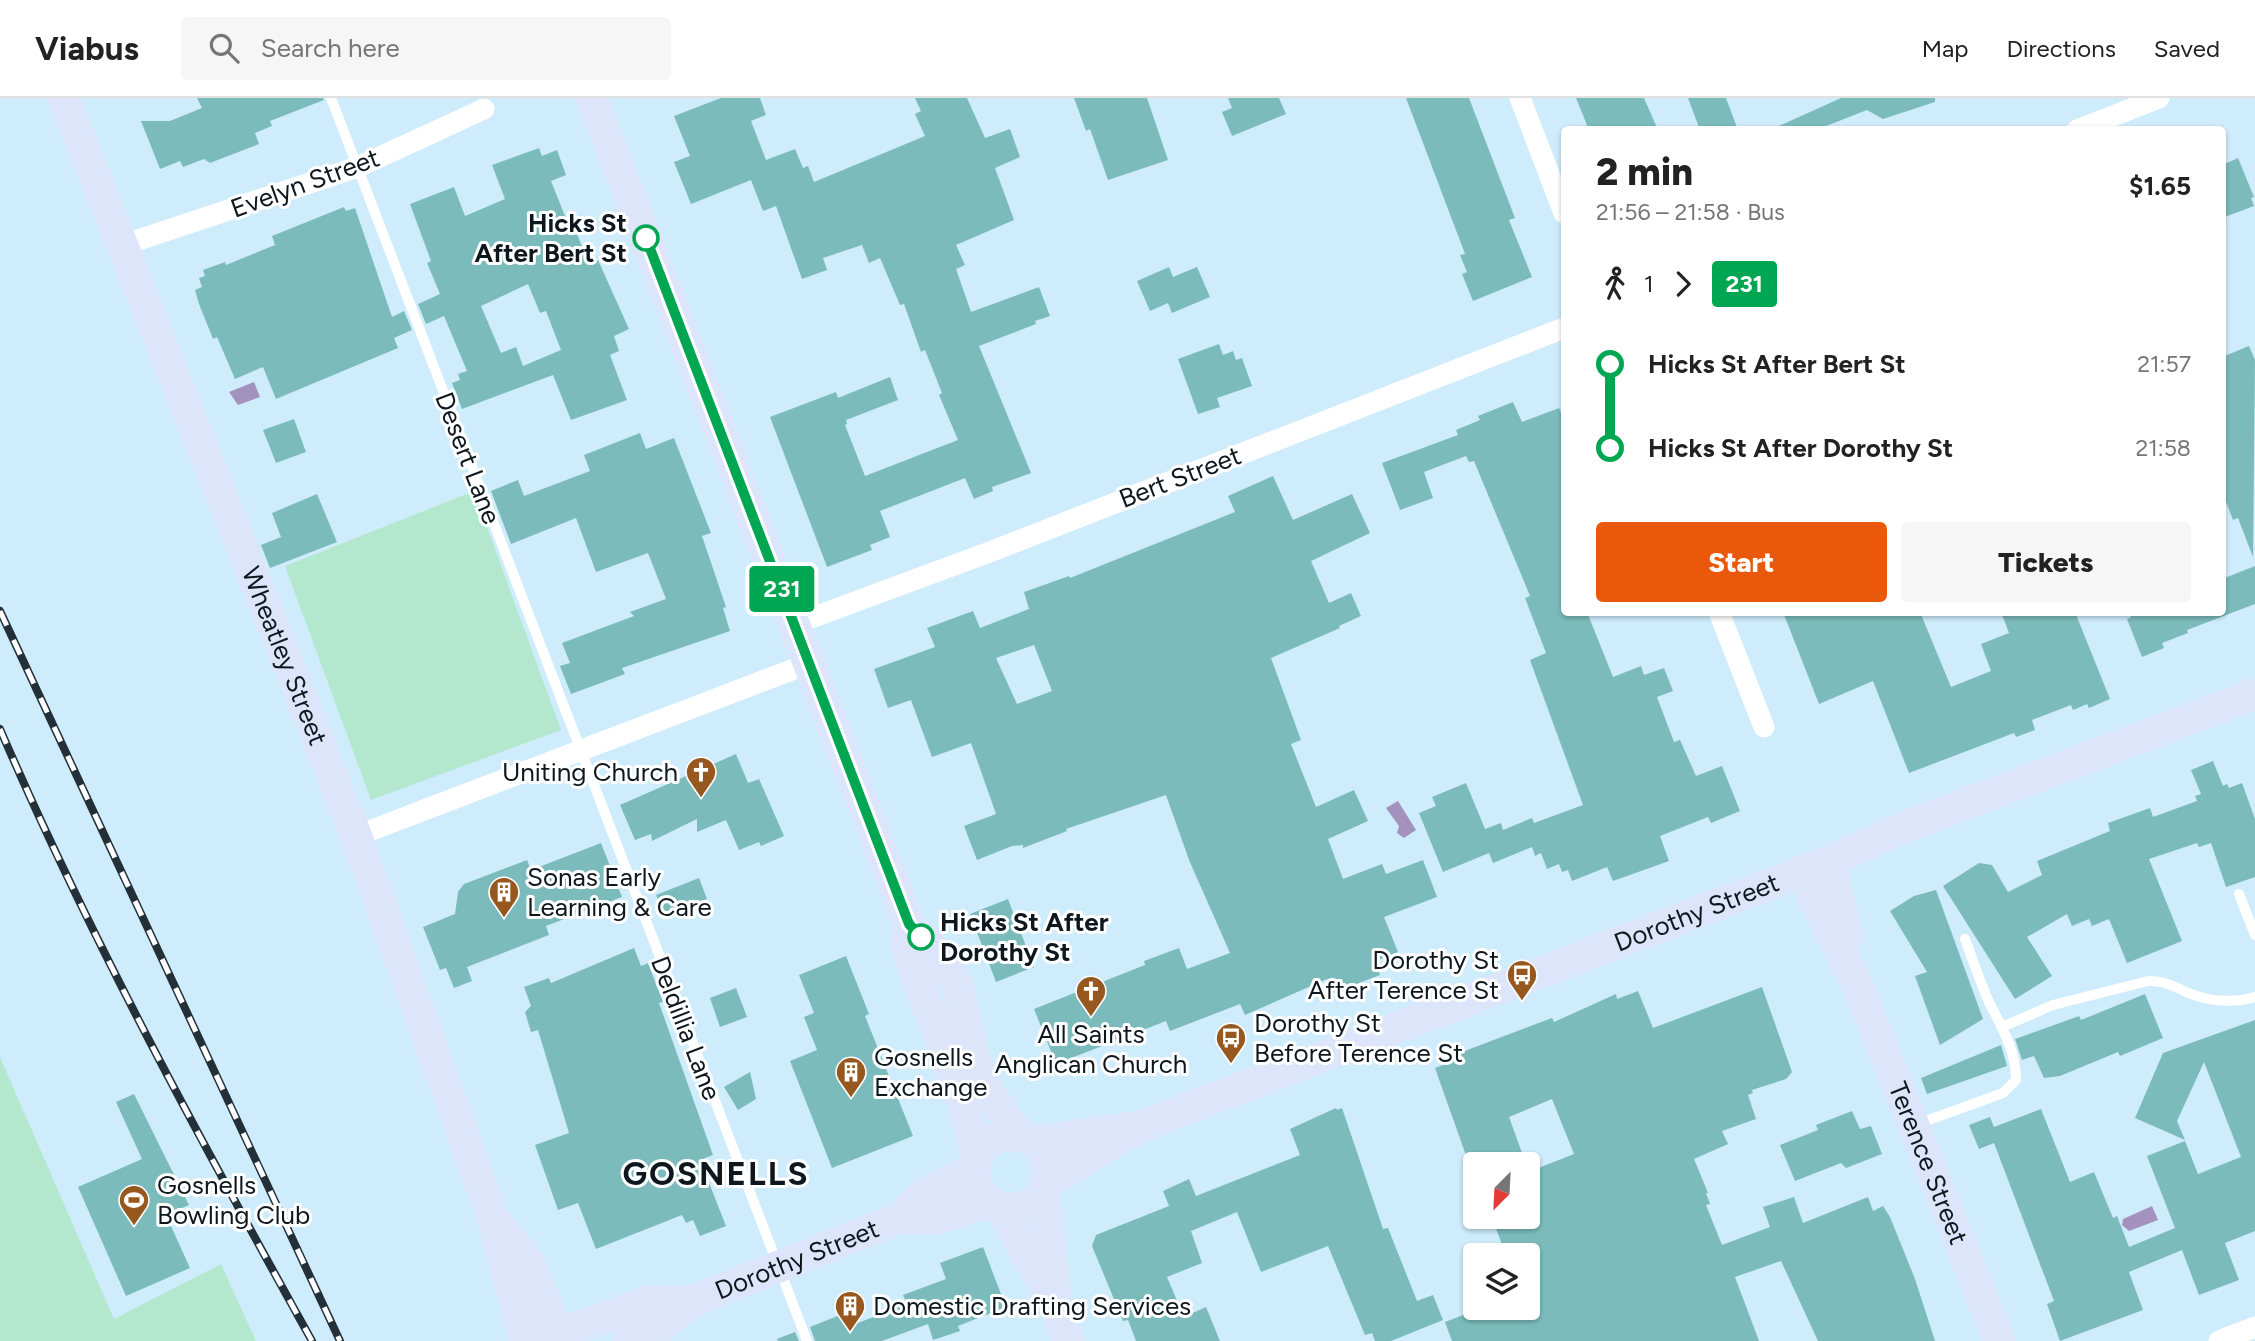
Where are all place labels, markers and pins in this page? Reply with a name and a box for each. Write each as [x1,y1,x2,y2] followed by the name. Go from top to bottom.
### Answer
[475,207,627,269] place label: Hicks St After Bert St
[633,225,659,251] marker: Hicks St After Bert St
[684,755,718,799] church icon: Uniting Church
[502,756,678,788] place label: Uniting Church
[527,861,712,923] place label: Sonas Early Learning & Care
[487,875,521,919] building icon: Sonas Early Learning & Care
[940,906,1109,968] place label: Hicks St After Dorothy St
[908,924,934,950] marker: Hicks St After Dorothy St
[1308,944,1499,1006] place label: Dorothy St After Terence St
[1505,958,1539,1002] bus stop icon: Dorothy St After Terence St
[1074,974,1108,1018] church icon: All Saints Anglican Church
[1254,1007,1463,1069] place label: Dorothy St Before Terence St
[995,1018,1187,1080] place label: All Saints Anglican Church
[1214,1021,1248,1065] bus stop icon: Dorothy St Before Terence St
[874,1041,987,1103] place label: Gosnells Exchange
[834,1055,868,1099] building icon: Gosnells Exchange
[157,1169,310,1231] place label: Gosnells Bowling Club
[117,1183,151,1227] sports icon: Gosnells Bowling Club
[833,1289,867,1333] building icon: Domestic Drafting Services
[873,1290,1191,1322] place label: Domestic Drafting Services

